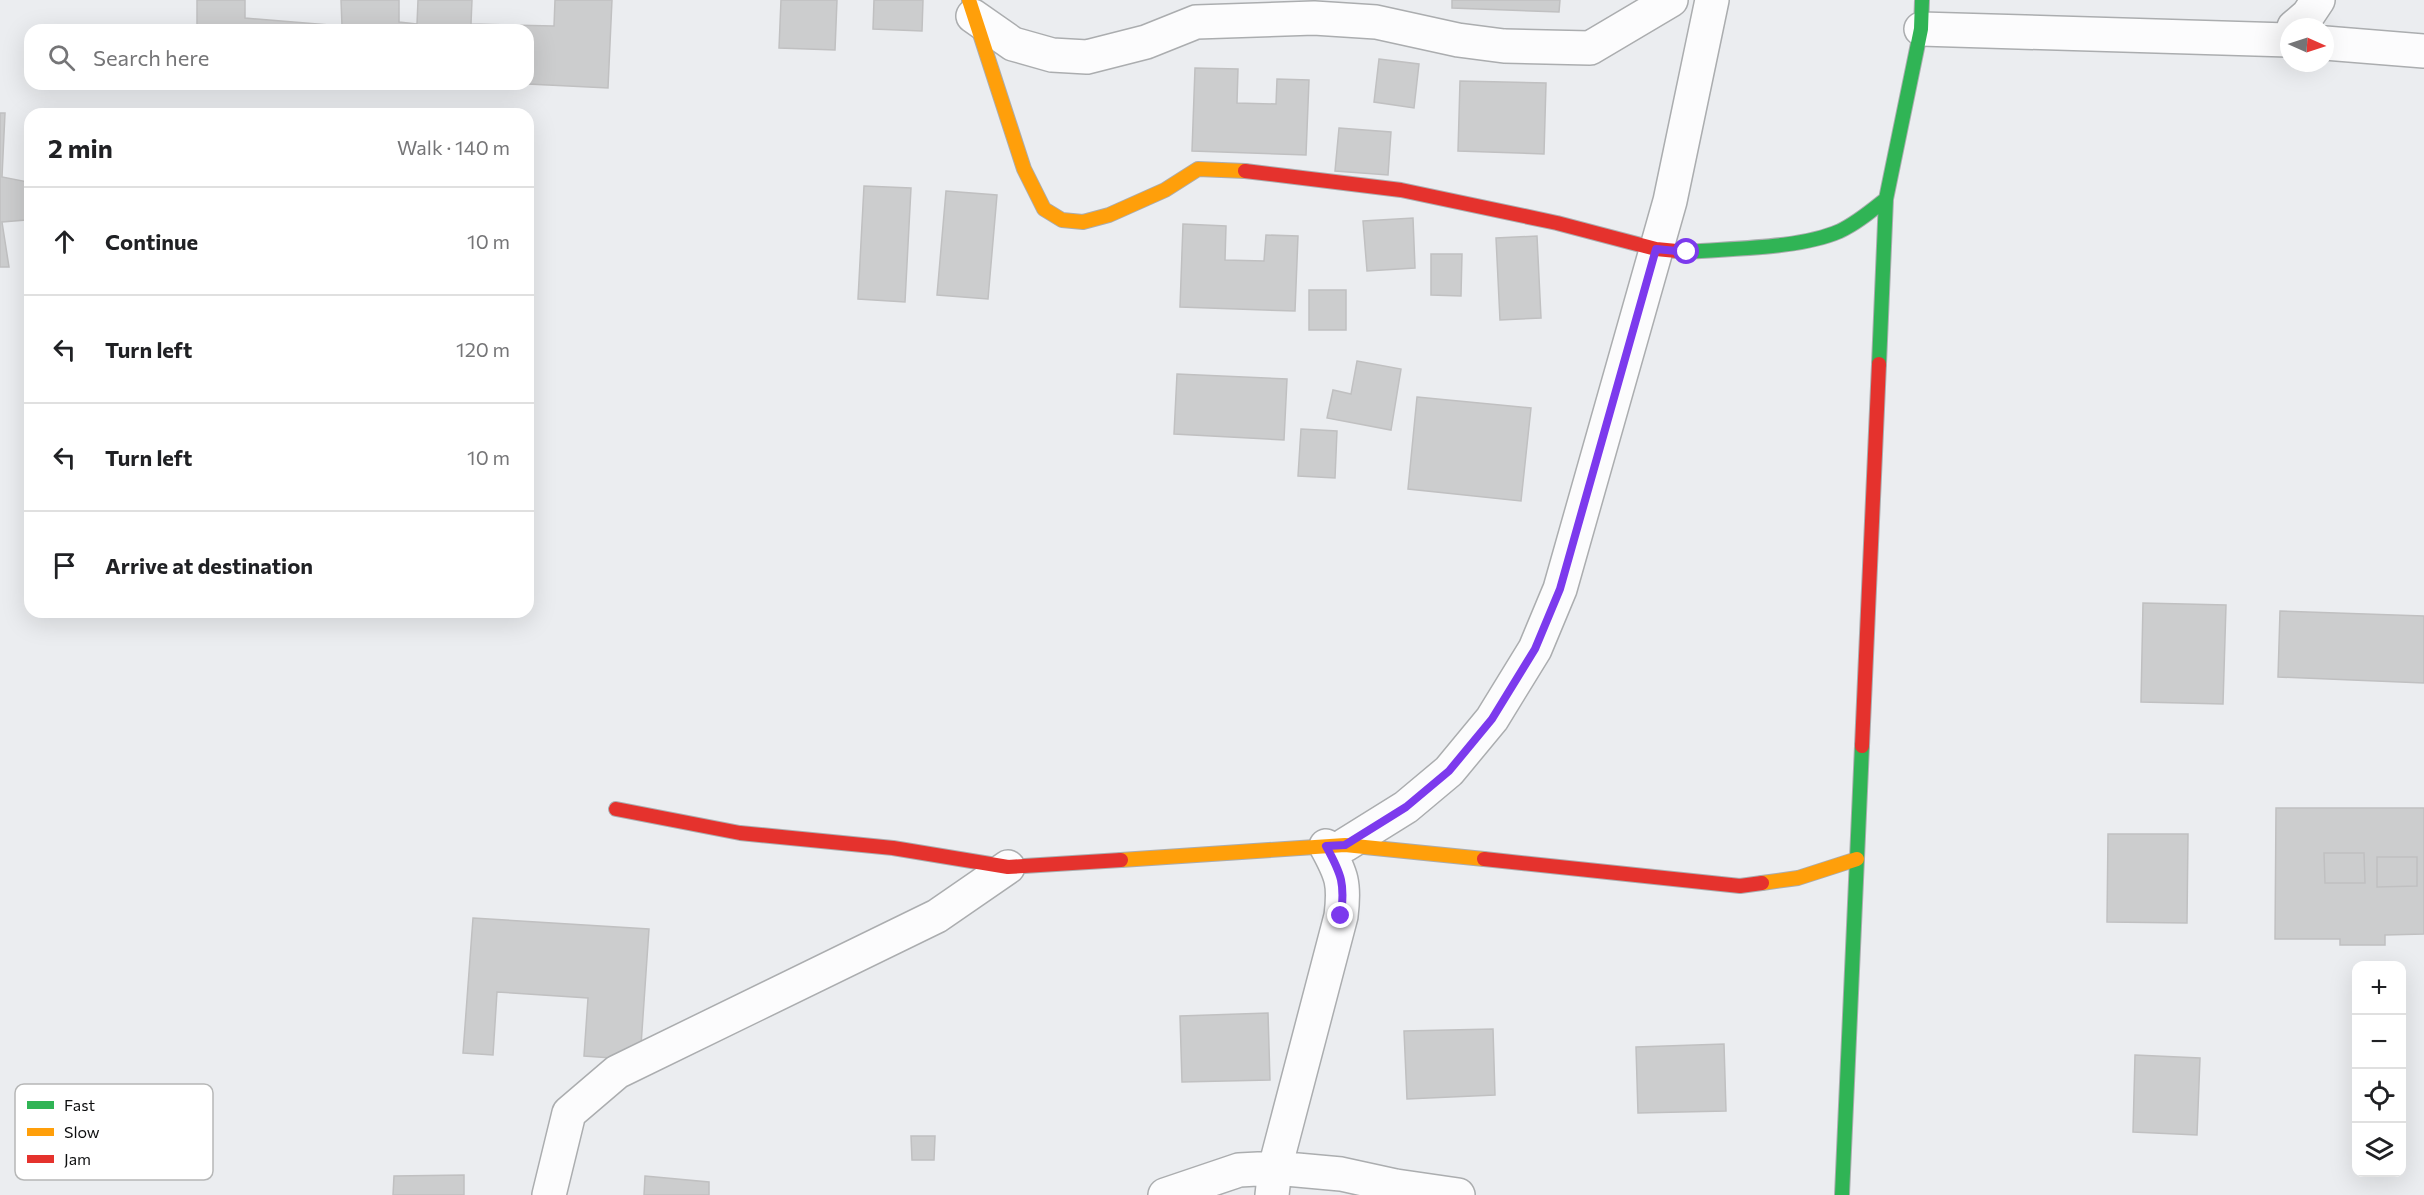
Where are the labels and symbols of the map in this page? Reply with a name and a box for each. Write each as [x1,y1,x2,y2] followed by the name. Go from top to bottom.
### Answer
[2280,18,2334,72] north arrow
[1673,238,1699,264] route start
[1327,902,1353,928] route end
[15,1084,213,1180] legend
[64,1095,95,1114] text: Fast
[64,1122,100,1141] text: Slow
[64,1149,91,1168] text: Jam

